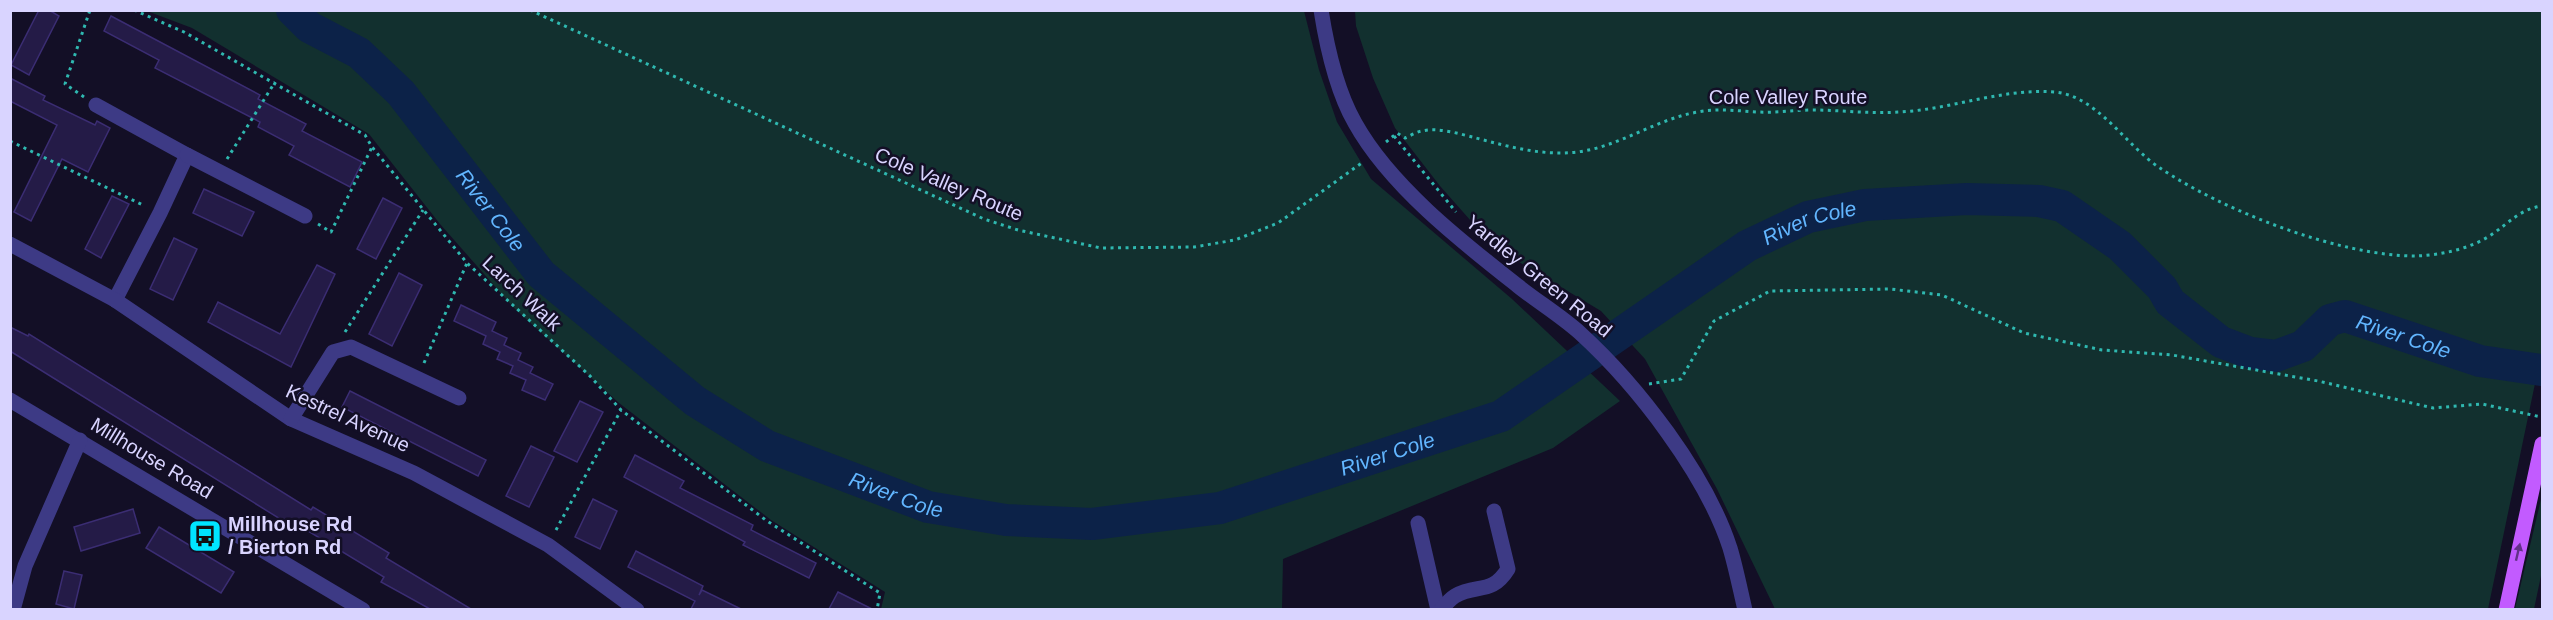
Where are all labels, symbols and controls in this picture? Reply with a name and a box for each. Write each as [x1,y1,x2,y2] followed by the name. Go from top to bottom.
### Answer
[1709,86,1867,108] street label: Cole Valley Route
[872,143,1026,225] street label: Cole Valley Route
[452,164,530,256] water label: River Cole
[1758,196,1858,249] water label: River Cole
[1462,211,1616,341] street label: Yardley Green Road
[478,251,567,336] street label: Larch Walk
[2354,309,2454,362] water label: River Cole
[283,380,413,456] street label: Kestrel Avenue
[87,413,217,503] street label: Millhouse Road
[1337,427,1437,479] water label: River Cole
[846,467,945,521] water label: River Cole
[228,513,352,558] place label: Millhouse Rd / Bierton Rd
[187,518,223,554] bus stop icon: Millhouse Rd / Bierton Rd
[2514,543,2524,562] one-way arrow

